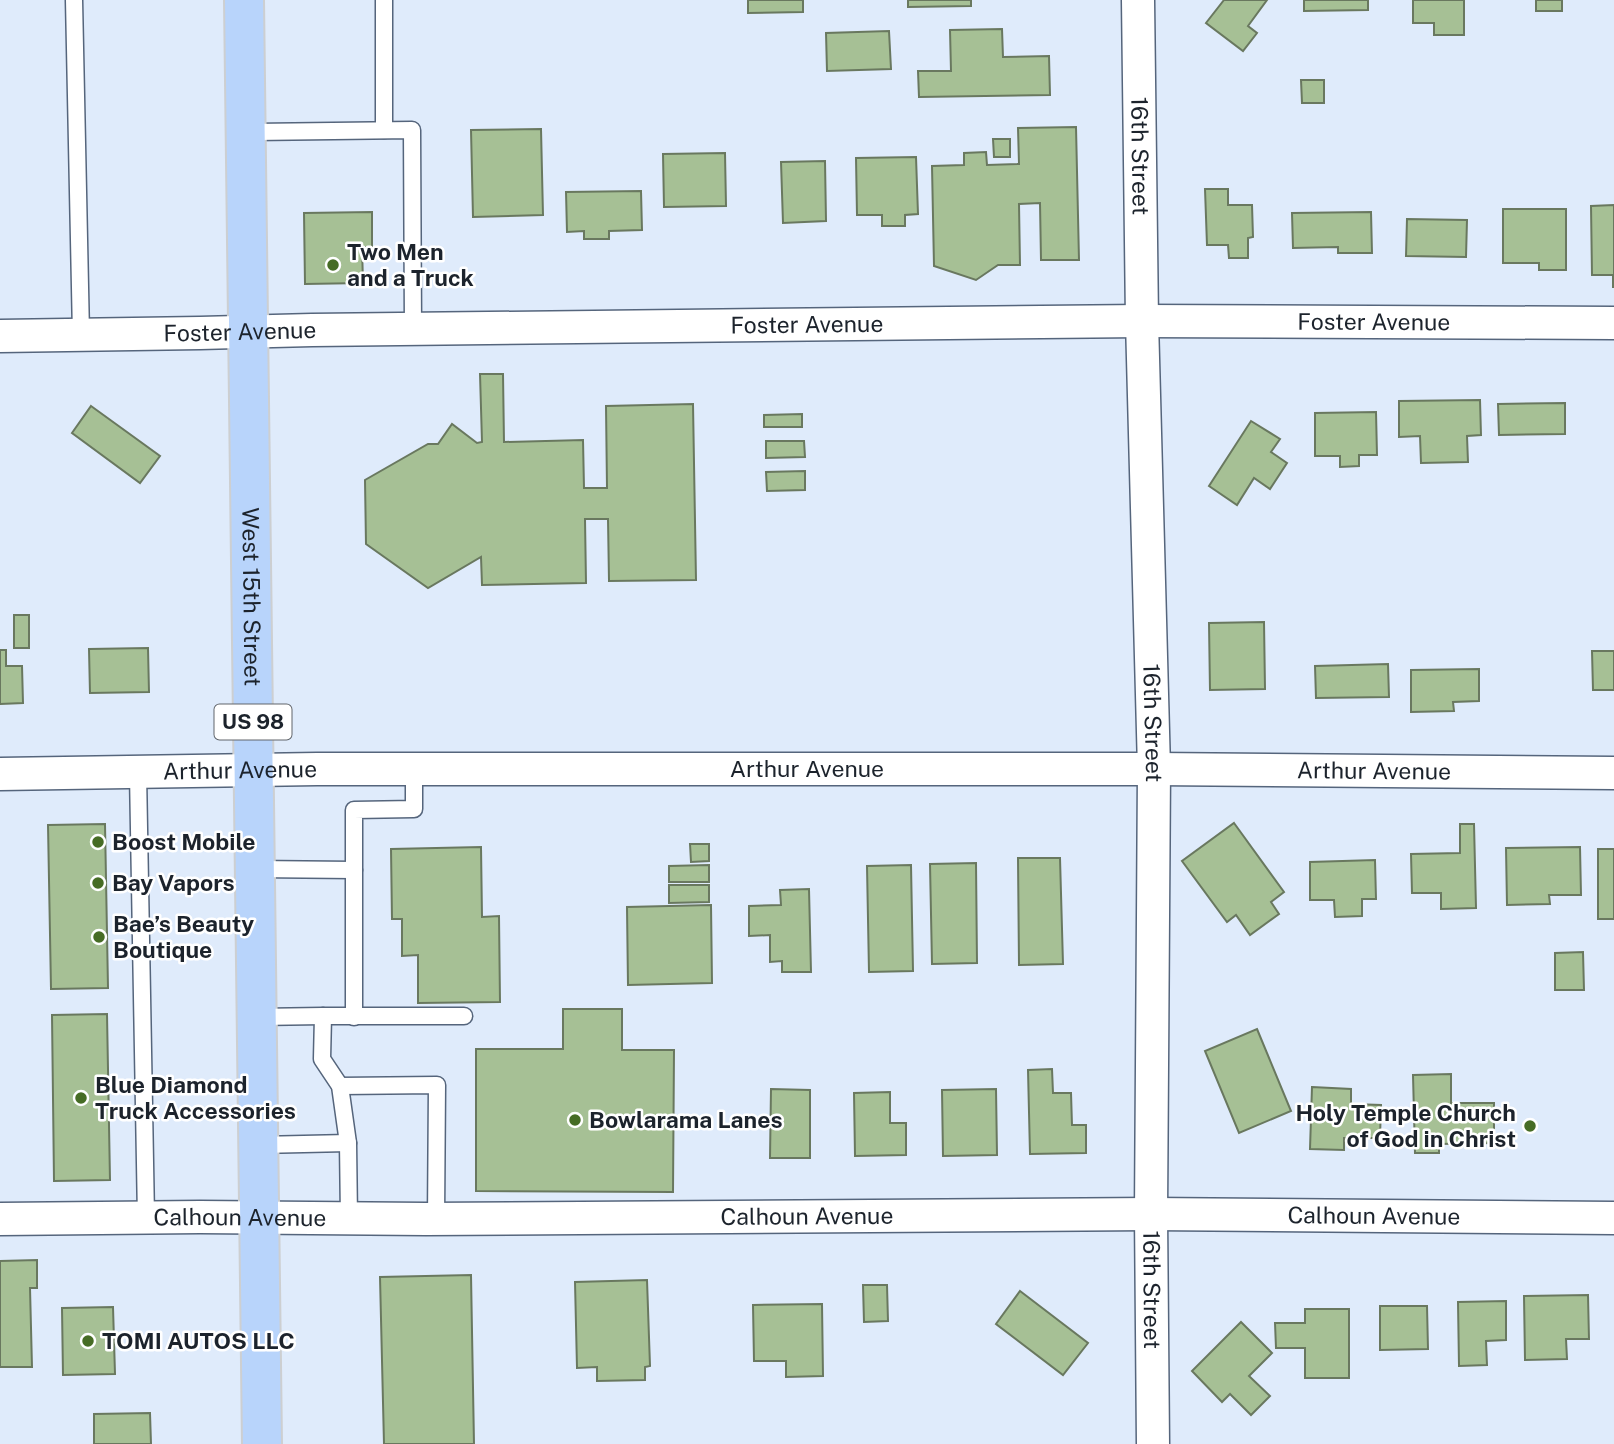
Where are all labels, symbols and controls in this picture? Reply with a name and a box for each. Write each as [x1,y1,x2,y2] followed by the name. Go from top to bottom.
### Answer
[1126,96,1155,216] street label: 16th Street
[347,238,474,291] place label: Two Men and a Truck
[325,257,341,273] marker: Two Men and a Truck
[1297,308,1450,335] street label: Foster Avenue
[730,310,884,338] street label: Foster Avenue
[163,316,317,347] street label: Foster Avenue
[237,507,267,687] street label: West 15th Street
[1138,663,1168,782] street label: 16th Street
[215,704,292,740] road number: US 98
[163,755,317,784] street label: Arthur Avenue
[730,755,884,782] street label: Arthur Avenue
[1297,756,1451,785] street label: Arthur Avenue
[112,828,256,855] place label: Boost Mobile
[90,834,106,850] marker: Boost Mobile
[112,869,235,896] place label: Bay Vapors
[90,875,106,891] marker: Bay Vapors
[113,910,254,963] place label: Bae’s Beauty Boutique
[91,929,107,945] marker: Bae’s Beauty Boutique
[95,1071,296,1124] place label: Blue Diamond Truck Accessories
[73,1090,89,1106] marker: Blue Diamond Truck Accessories
[1295,1099,1516,1152] place label: Holy Temple Church of God in Christ
[589,1106,783,1133] place label: Bowlarama Lanes
[567,1112,583,1128] marker: Bowlarama Lanes
[1522,1118,1538,1134] marker: Holy Temple Church of God in Christ
[1287,1201,1461,1230] street label: Calhoun Avenue
[720,1202,894,1230] street label: Calhoun Avenue
[153,1203,327,1231] street label: Calhoun Avenue
[1138,1230,1166,1349] street label: 16th Street
[102,1327,295,1354] place label: TOMI AUTOS LLC
[80,1333,96,1349] marker: TOMI AUTOS LLC

